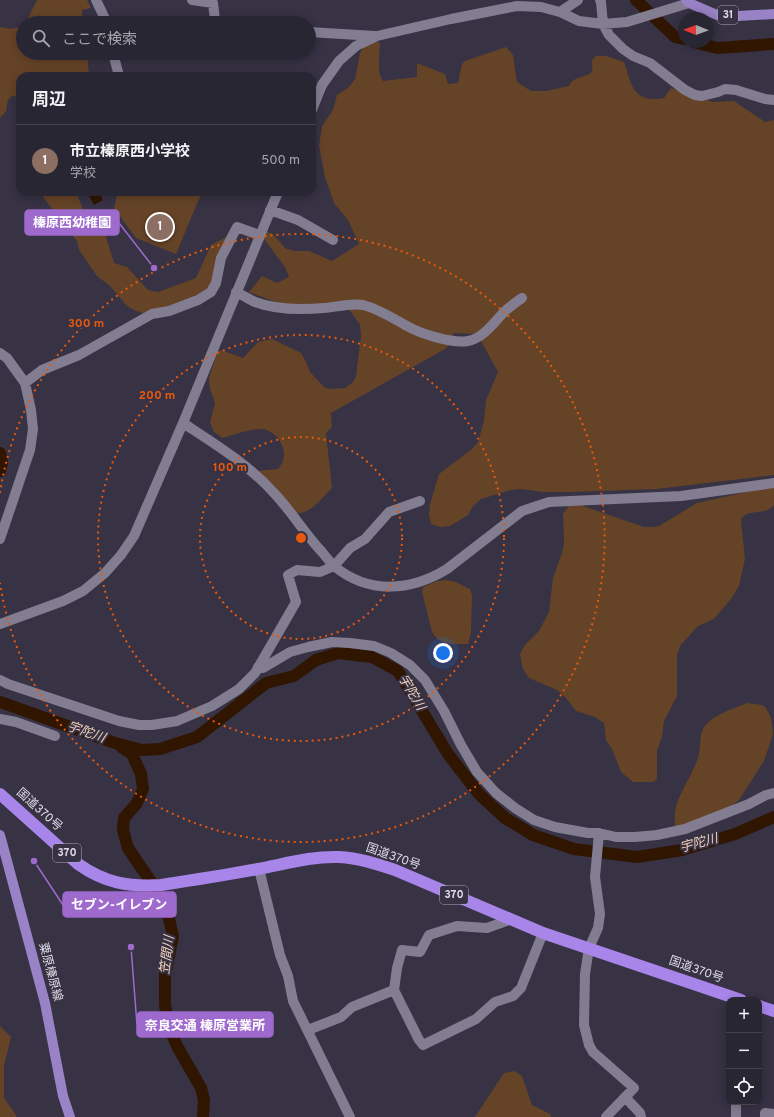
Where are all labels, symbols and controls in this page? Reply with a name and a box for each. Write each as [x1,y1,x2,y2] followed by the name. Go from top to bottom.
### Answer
[718,6,738,24] road number: 31
[678,12,714,48] north arrow
[16,16,316,60] search box
[30,27,52,49] icon: search
[62,31,137,50] text: ここで検索
[32,90,66,112] text: 周辺
[70,143,190,162] text: 市立榛原西小学校
[42,153,48,169] text: 1
[261,153,300,169] text: 500 m
[70,166,96,182] text: 学校
[25,210,119,235] callout: 榛原西幼稚園
[147,212,173,242] pin: 1
[33,215,111,232] text: 榛原西幼稚園
[68,316,104,332] text: 300 m
[139,388,175,404] text: 200 m
[213,460,247,476] text: 100 m
[294,531,308,545] centre of rings
[433,643,453,663] your location
[394,672,429,716] water label: 宇陀川
[65,719,109,748] water label: 宇陀川
[13,785,65,835] street label: 国道370号
[678,831,722,857] water label: 宇陀川
[364,840,422,874] street label: 国道370号
[53,844,81,862] road number: 370
[440,886,468,904] road number: 370
[63,892,176,917] callout: セブン-イレブン
[71,897,167,914] text: セブン-イレブン
[158,933,179,975] water label: 笠間川
[35,941,65,1003] street label: 粟原榛原線
[667,953,725,987] street label: 国道370号
[726,997,762,1105] map controls
[726,997,762,1033] button: +
[137,1012,273,1037] callout: 奈良交通 榛原営業所
[145,1018,265,1035] text: 奈良交通 榛原営業所
[726,1033,762,1069] button: −
[726,1069,762,1105] button: locate

